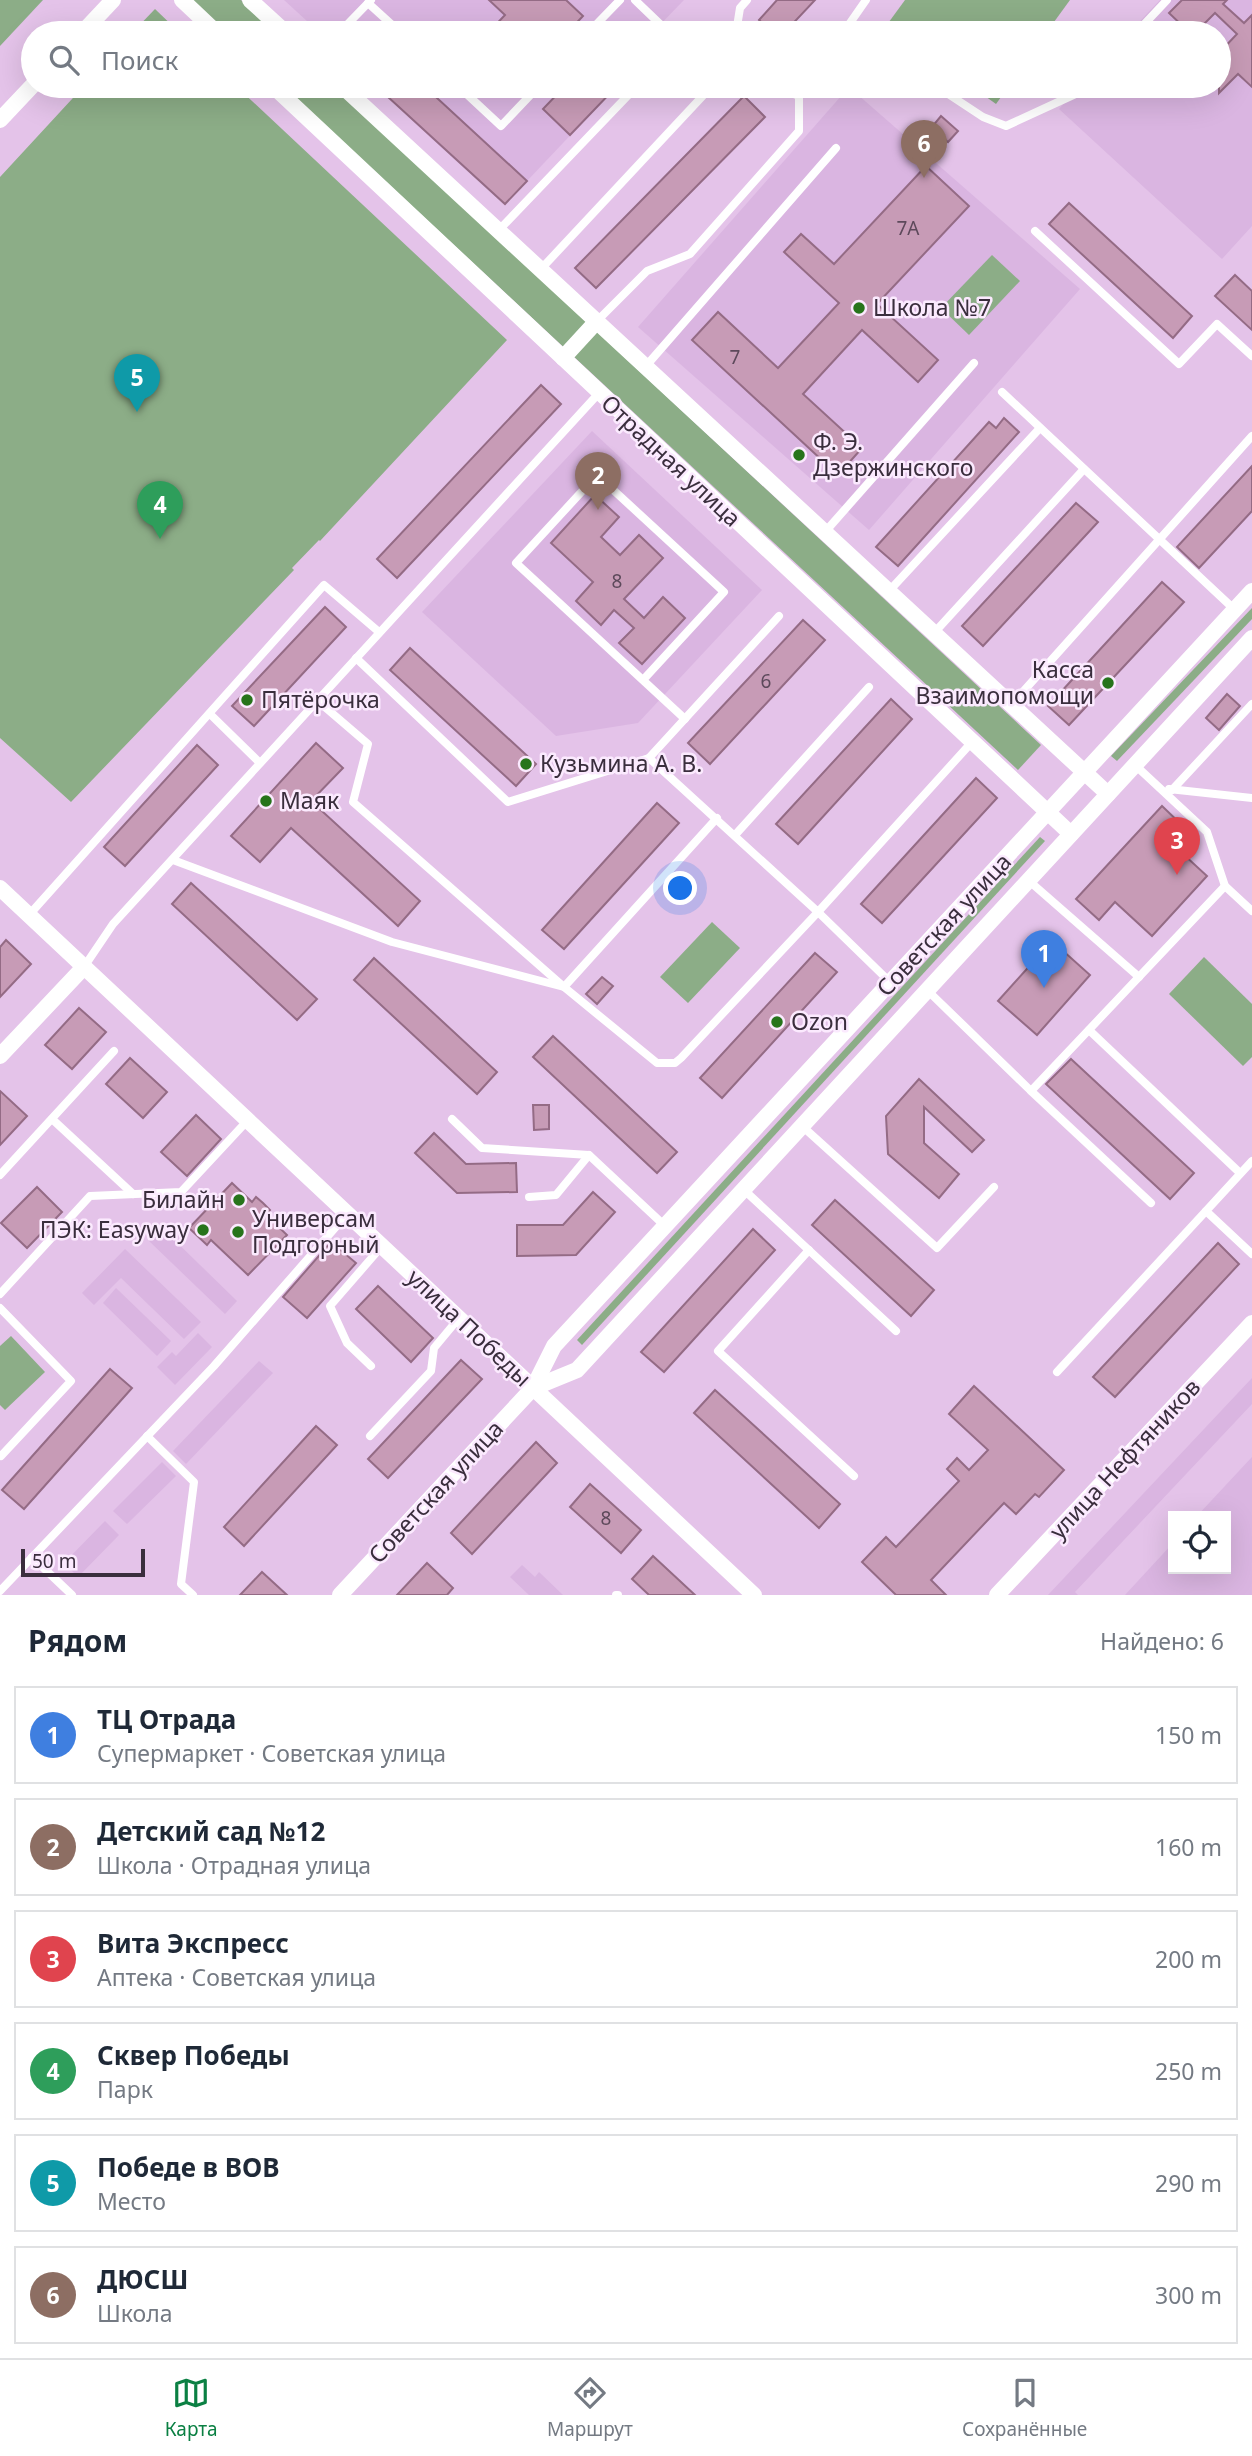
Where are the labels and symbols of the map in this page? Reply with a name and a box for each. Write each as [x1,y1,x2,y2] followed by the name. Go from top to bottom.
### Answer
[901,120,947,178] pin: 6
[897,215,920,241] house number: 7А
[873,291,991,323] place label: Школа №7
[851,300,867,316] marker: Школа №7
[730,344,740,370] house number: 7
[114,354,160,412] pin: 5
[595,387,749,533] street label: Отрадная улица
[813,425,973,483] place label: Ф. Э. Дзержинского
[791,447,807,463] marker: Ф. Э. Дзержинского
[575,452,621,510] pin: 2
[137,481,183,539] pin: 4
[612,568,622,594] house number: 8
[916,653,1094,711] place label: Касса Взаимопомощи
[761,668,771,694] house number: 6
[1100,675,1116,691] marker: Касса Взаимопомощи
[261,683,380,715] place label: Пятёрочка
[239,692,255,708] marker: Пятёрочка
[540,747,702,779] place label: Кузьмина А. В.
[518,756,534,772] marker: Кузьмина А. В.
[280,784,340,816] place label: Маяк
[258,793,274,809] marker: Маяк
[1154,817,1200,875] pin: 3
[869,846,1018,1003] street label: Советская улица
[663,871,697,905] your location
[1021,930,1067,988] pin: 1
[791,1005,848,1037] place label: Ozon
[769,1014,785,1030] marker: Ozon
[142,1183,225,1215] place label: Билайн
[231,1192,247,1208] marker: Билайн
[252,1202,380,1260] place label: Универсам Подгорный
[40,1213,189,1245] place label: ПЭК: Easyway
[195,1222,211,1238] marker: ПЭК: Easyway
[230,1224,246,1240] marker: Универсам Подгорный
[401,1261,539,1393] street label: улица Победы
[1041,1371,1207,1545] street label: улица Нефтяников
[361,1413,510,1570] street label: Советская улица
[601,1505,611,1531] house number: 8
[21,1546,145,1578] scale bar

